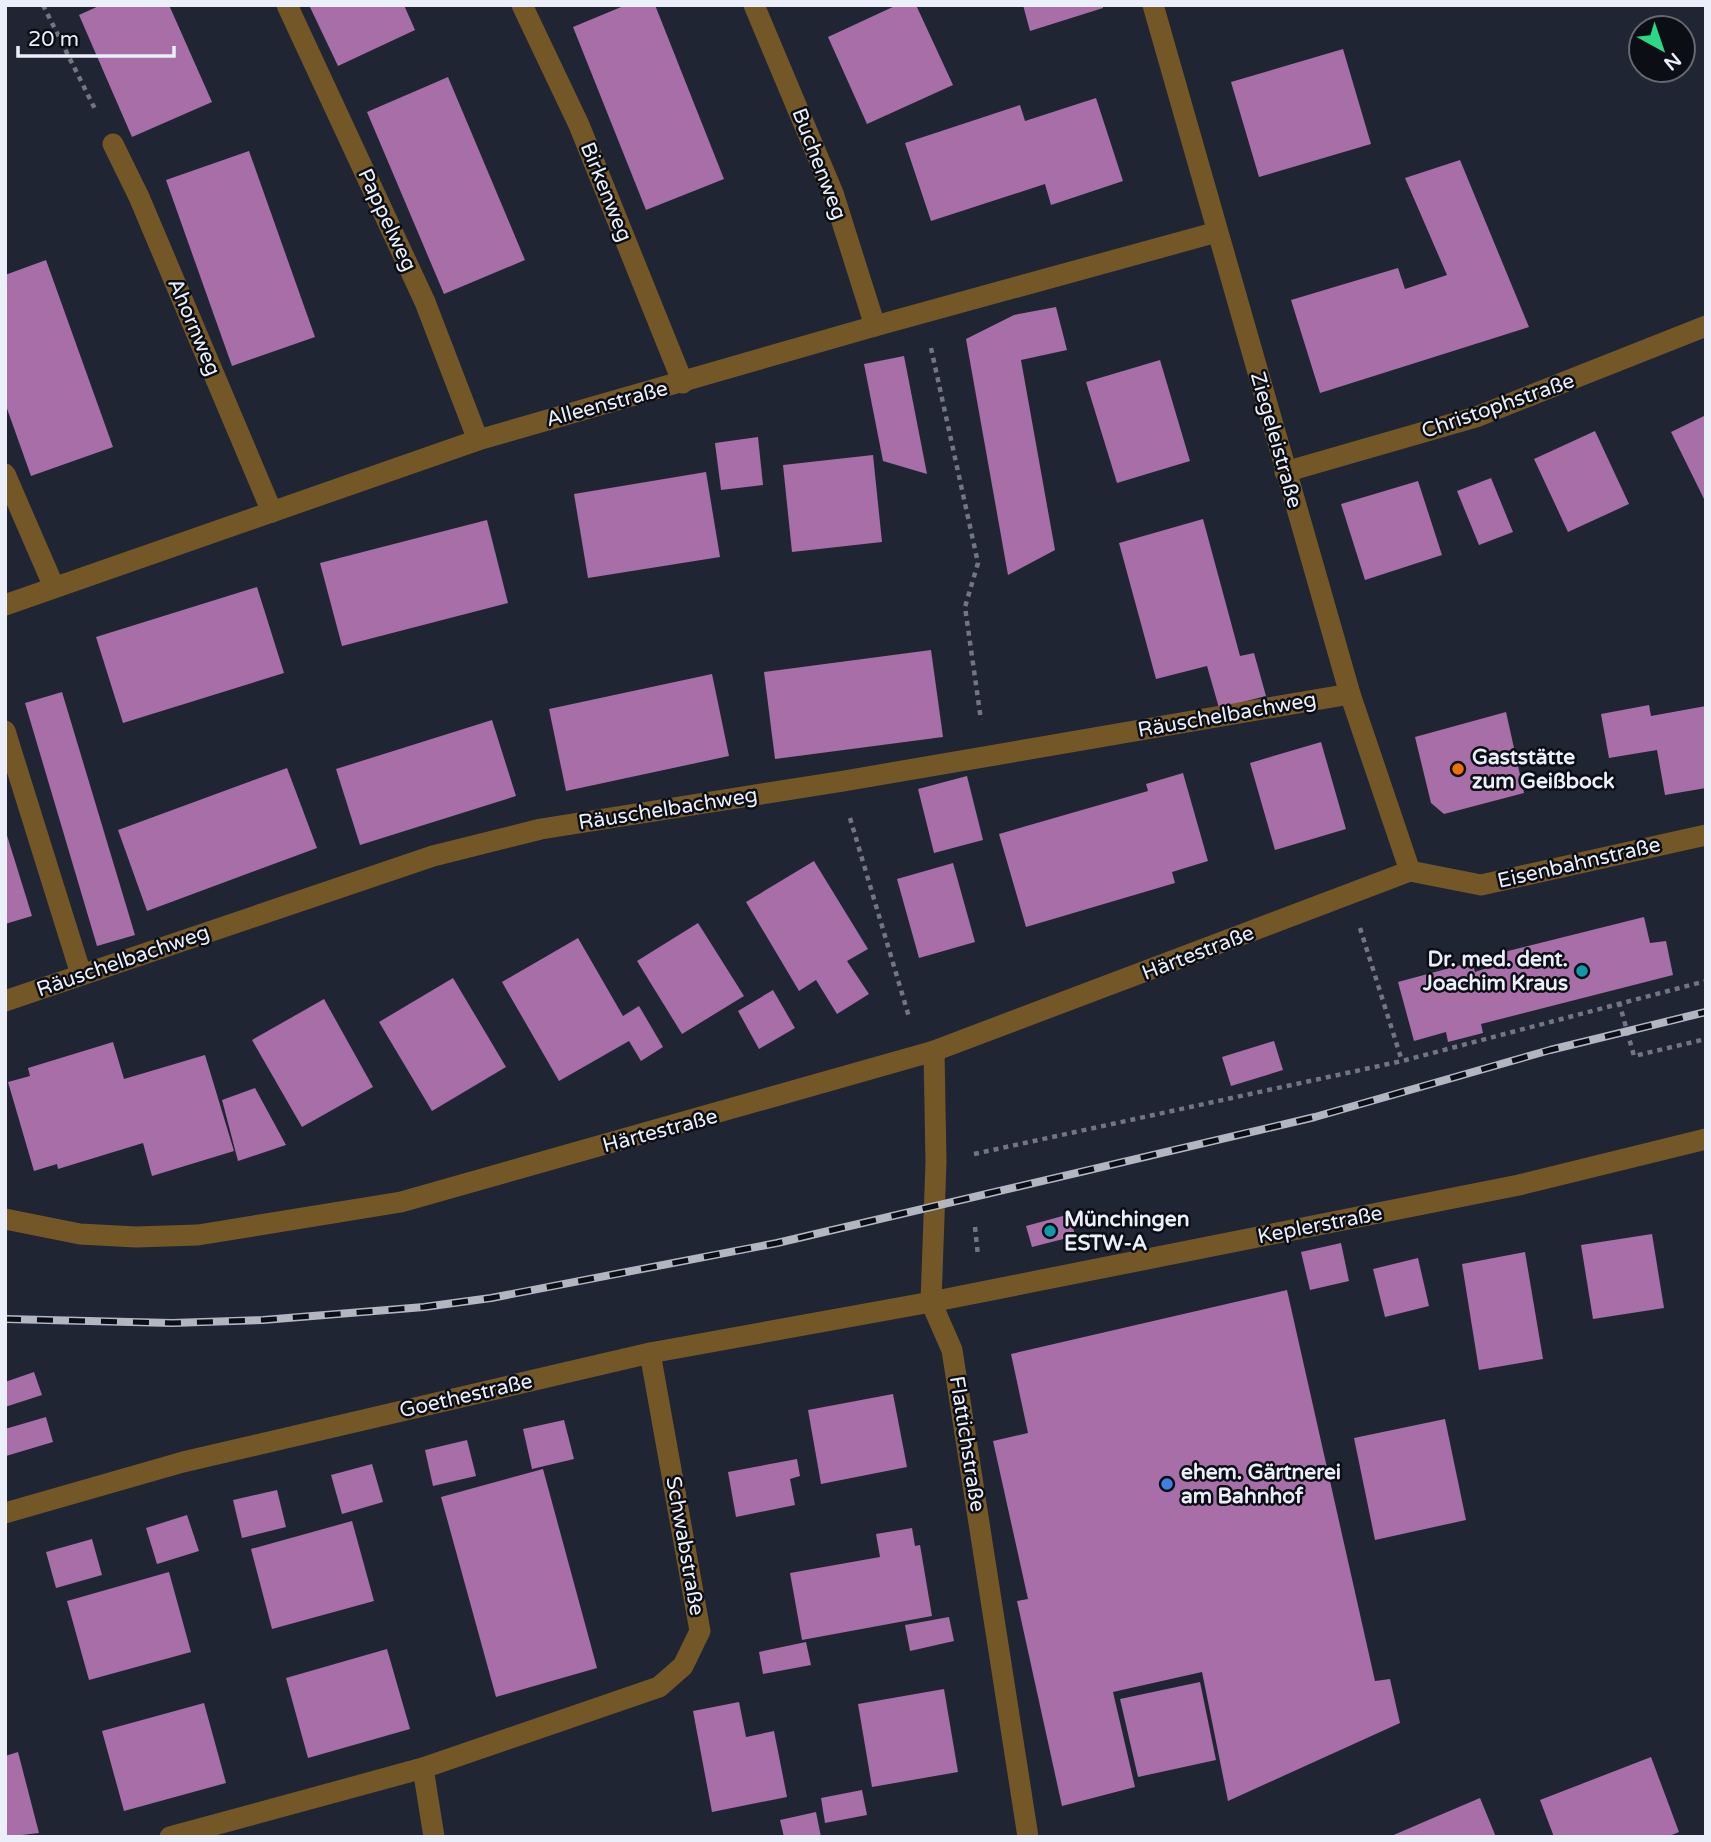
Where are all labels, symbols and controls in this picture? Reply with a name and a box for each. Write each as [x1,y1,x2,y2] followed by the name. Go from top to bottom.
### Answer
[18,14,173,58] scale bar
[1627,14,1697,84] north arrow
[28,27,79,52] text: 20 m
[1659,48,1685,75] text: N
[786,105,852,223] street label: Buchenweg
[575,139,637,245] street label: Birkenweg
[352,165,422,275] street label: Pappelweg
[162,275,226,379] street label: Ahornweg
[1418,368,1578,444] street label: Christophstraße
[1245,369,1307,511] street label: Ziegeleistraße
[543,376,671,432] street label: Alleenstraße
[1136,687,1318,743] street label: Räuschelbachweg
[1472,745,1615,794] place label: Gaststätte zum Geißbock
[1450,761,1466,777] marker: Gaststätte zum Geißbock
[577,782,759,836] street label: Räuschelbachweg
[1495,832,1663,894] street label: Eisenbahnstraße
[33,920,213,1002] street label: Räuschelbachweg
[1138,920,1258,986] street label: Härtestraße
[1422,947,1568,996] place label: Dr. med. dent. Joachim Kraus
[1574,963,1590,979] marker: Dr. med. dent. Joachim Kraus
[600,1104,720,1158] street label: Härtestraße
[1255,1201,1385,1249] street label: Keplerstraße
[1064,1207,1190,1256] place label: Münchingen ESTW-A
[1042,1223,1058,1239] marker: Münchingen ESTW-A
[397,1369,535,1423] street label: Goethestraße
[944,1374,990,1514] street label: Flattichstraße
[1181,1460,1341,1509] place label: ehem. Gärtnerei am Bahnhof
[660,1474,710,1618] street label: Schwabstraße
[1159,1476,1175,1492] marker: ehem. Gärtnerei am Bahnhof

